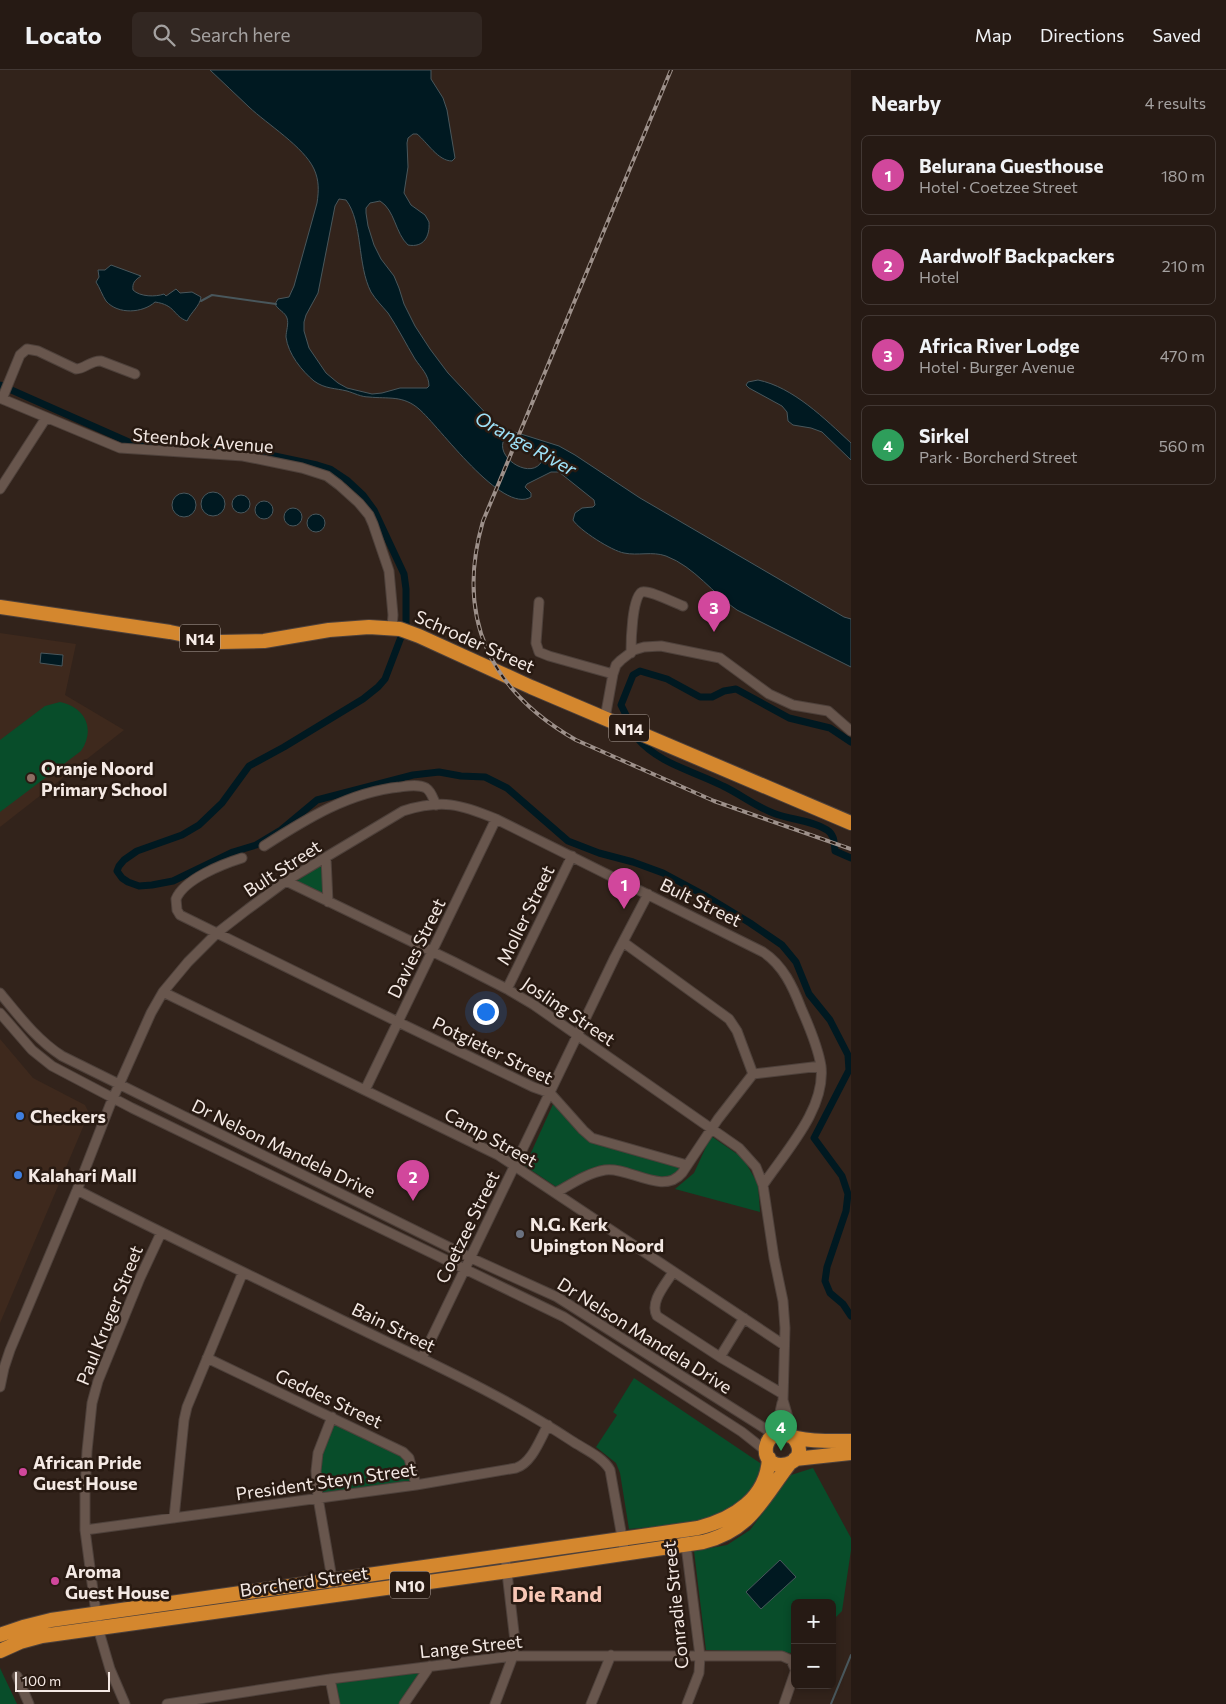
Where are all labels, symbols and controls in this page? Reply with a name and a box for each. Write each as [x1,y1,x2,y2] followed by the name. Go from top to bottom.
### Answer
[132,12,482,57] search box
[25,20,102,49] text: Locato
[150,21,178,49] icon: search
[190,23,290,46] text: Search here
[975,24,1012,46] text: Map
[1040,24,1124,46] text: Directions
[1152,24,1201,46] text: Saved
[871,90,941,115] text: Nearby
[1145,93,1206,112] text: 4 results
[919,154,1103,177] text: Belurana Guesthouse
[884,166,892,185] text: 1
[1161,166,1205,185] text: 180 m
[919,177,1078,196] text: Hotel · Coetzee Street
[919,244,1115,267] text: Aardwolf Backpackers
[883,256,893,275] text: 2
[1162,256,1205,275] text: 210 m
[919,267,959,286] text: Hotel
[919,334,1080,357] text: Africa River Lodge
[883,346,893,365] text: 3
[1160,346,1205,365] text: 470 m
[919,357,1075,376] text: Hotel · Burger Avenue
[471,406,582,481] water label: Orange River
[132,423,274,457] street label: Steenbok Avenue
[919,424,969,447] text: Sirkel
[883,436,893,455] text: 4
[1159,436,1205,455] text: 560 m
[919,447,1078,466] text: Park · Borcherd Street
[698,591,730,632] pin: 3
[412,605,538,677] street label: Schroder Street
[180,624,220,652] road number: N14
[609,714,649,741] road number: N14
[41,757,167,800] place label: Oranje Noord Primary School
[25,772,37,784] marker: Oranje Noord Primary School
[239,835,325,901] street label: Bult Street
[491,862,559,968] street label: Moller Street
[608,868,640,909] pin: 1
[657,873,745,931] street label: Bult Street
[382,894,450,1002] street label: Davies Street
[518,972,620,1050] street label: Josling Street
[473,999,499,1025] your location
[429,1011,557,1089] street label: Potgieter Street
[188,1094,380,1202] street label: Dr Nelson Mandela Drive
[441,1103,541,1171] street label: Camp Street
[30,1105,106,1127] place label: Checkers
[14,1110,26,1122] marker: Checkers
[397,1160,429,1201] pin: 2
[28,1164,137,1186] place label: Kalahari Mall
[430,1167,504,1287] street label: Coetzee Street
[12,1169,24,1181] marker: Kalahari Mall
[530,1213,664,1256] place label: N.G. Kerk Upington Noord
[514,1228,526,1240] marker: N.G. Kerk Upington Noord
[71,1242,147,1388] street label: Paul Kruger Street
[554,1272,736,1398] street label: Dr Nelson Mandela Drive
[349,1297,439,1357] street label: Bain Street
[272,1364,386,1432] street label: Geddes Street
[765,1410,797,1451] pin: 4
[33,1451,142,1494] place label: African Pride Guest House
[234,1457,418,1505] street label: President Steyn Street
[17,1466,29,1478] marker: African Pride Guest House
[657,1540,693,1670] street label: Conradie Street
[65,1560,170,1603] place label: Aroma Guest House
[238,1561,370,1601] street label: Borcherd Street
[390,1572,430,1598] road number: N10
[49,1575,61,1587] marker: Aroma Guest House
[512,1580,602,1607] district label: Die Rand
[791,1599,836,1689] map controls
[791,1599,836,1644] button: +
[418,1630,524,1662] street label: Lange Street
[791,1644,836,1689] button: −
[15,1669,110,1692] scale bar
[22,1672,61,1689] text: 100 m

